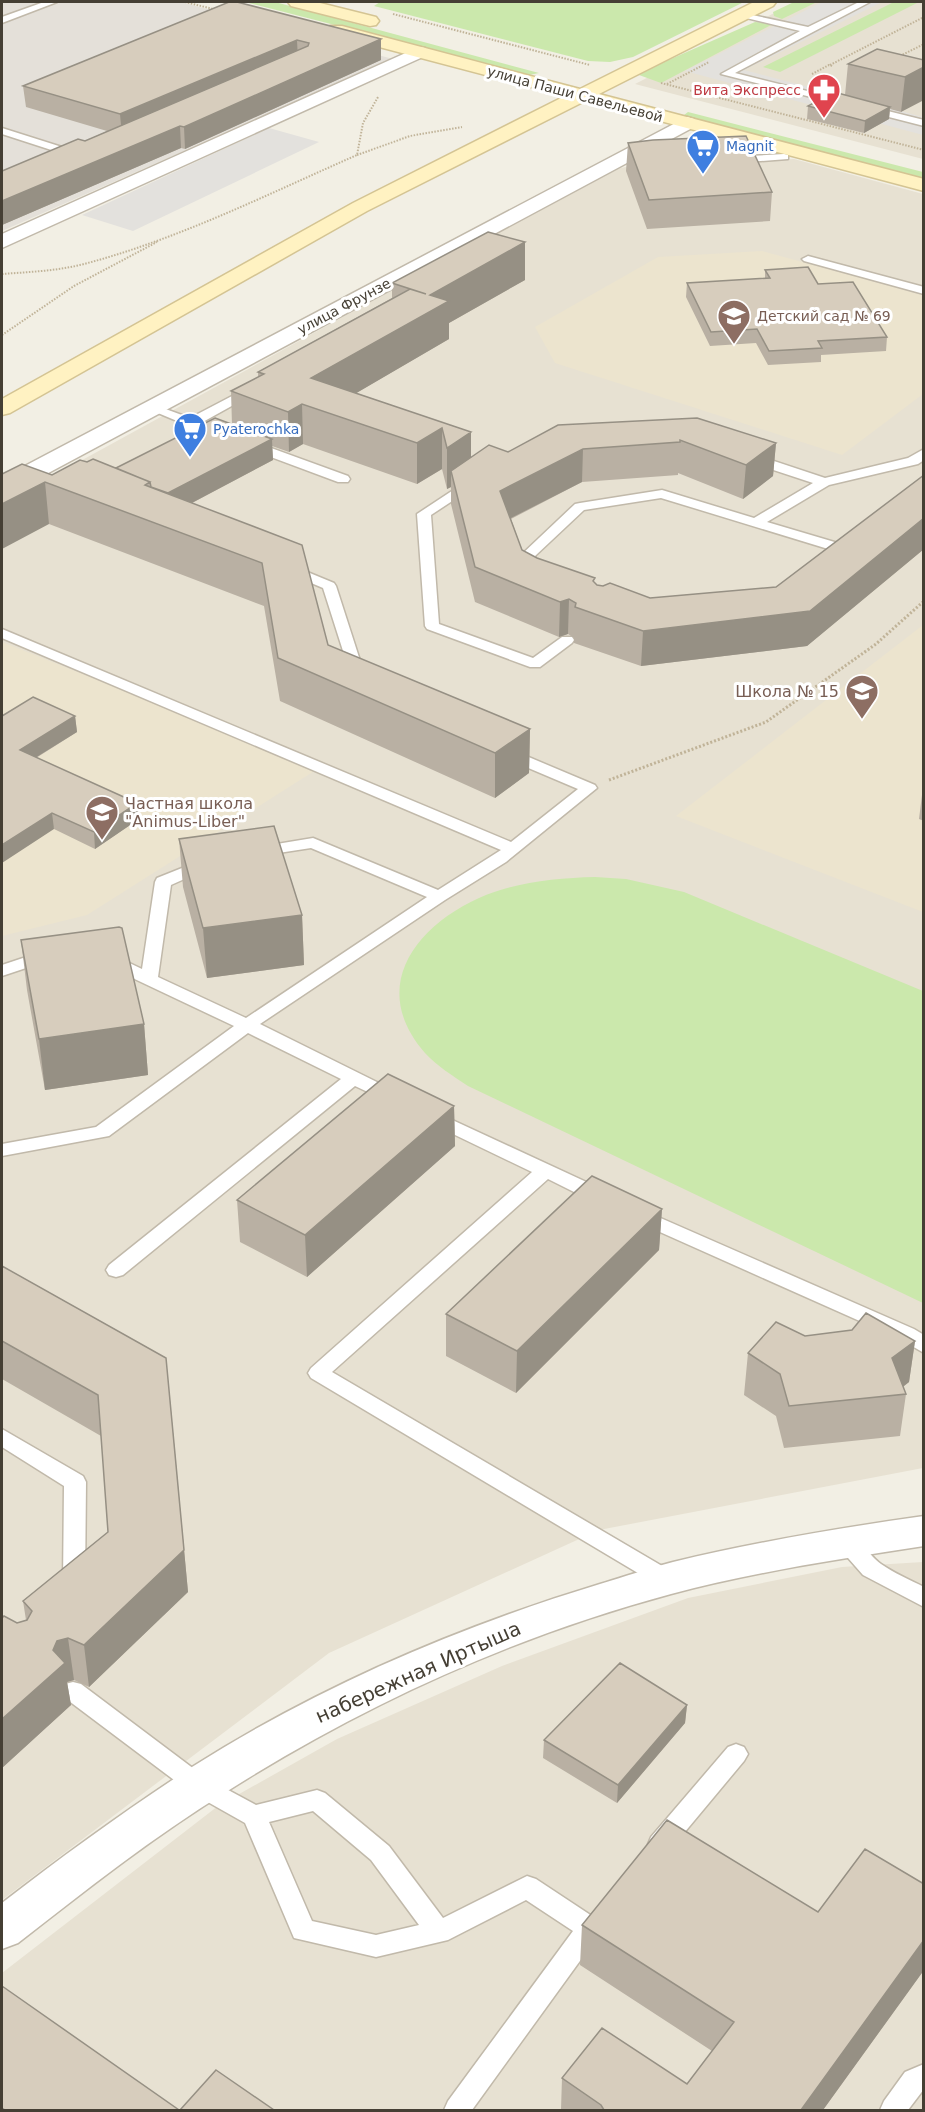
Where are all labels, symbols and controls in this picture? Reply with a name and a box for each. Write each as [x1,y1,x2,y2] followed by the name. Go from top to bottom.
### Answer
[485,63,665,125] street label: улица Паши Савельевой
[806,72,842,119] pharmacy icon: Вита Экспресс
[693,82,801,98] place label: Вита Экспресс
[685,128,721,175] supermarket icon: Magnit
[726,138,774,154] place label: Magnit
[295,275,393,337] street label: улица Фрунзе
[716,298,752,345] school or university icon: Детский сад № 69
[757,308,891,324] place label: Детский сад № 69
[172,411,208,458] supermarket icon: Pyaterochka
[213,421,299,437] place label: Pyaterochka
[844,673,880,720] school or university icon: Школа № 15
[735,682,839,701] place label: Школа № 15
[84,794,120,841] school or university icon: Частная школа "Animus-Liber"
[125,794,253,831] place label: Частная школа "Animus-Liber"
[312,1616,524,1728] street label: набережная Иртыша

